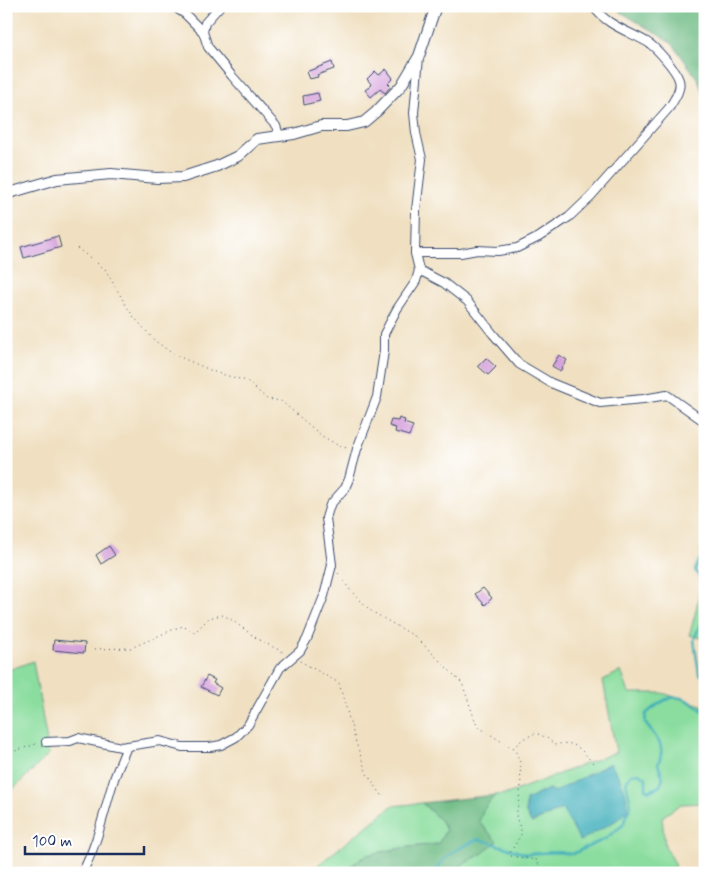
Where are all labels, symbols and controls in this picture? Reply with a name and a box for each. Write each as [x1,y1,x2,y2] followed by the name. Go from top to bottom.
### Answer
[25,824,144,856] scale bar
[32,832,72,852] text: 100 m

